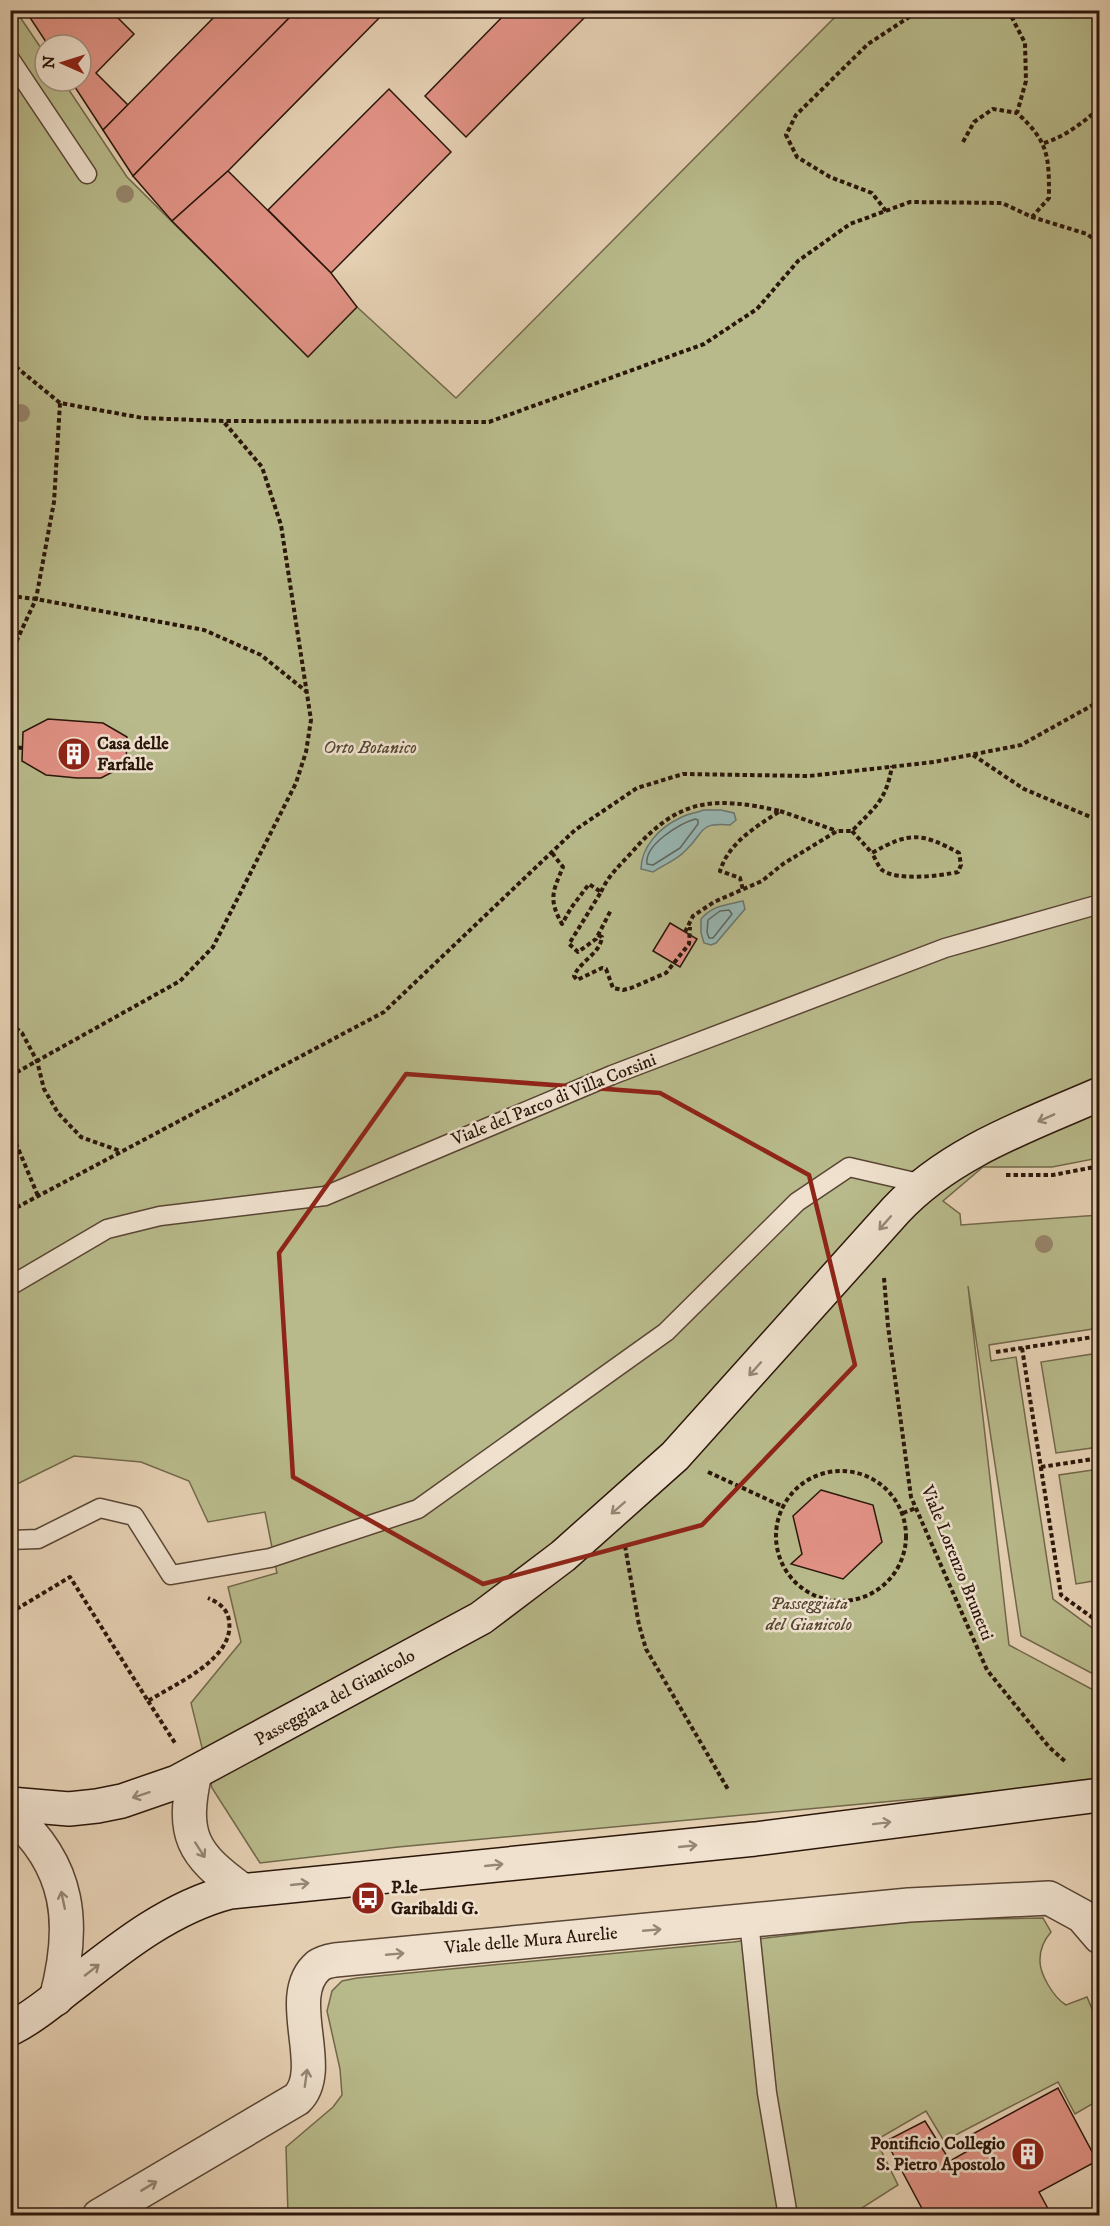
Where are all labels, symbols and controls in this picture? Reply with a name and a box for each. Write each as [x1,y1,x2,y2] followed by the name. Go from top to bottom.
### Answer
[33,33,93,93] north arrow
[39,55,59,69] text: N
[97,733,169,776] place label: Casa delle Farfalle
[56,736,92,772] building icon: Casa delle Farfalle
[323,737,417,759] park label: Orto Botanico
[448,1049,660,1152] street label: Viale del Parco di Villa Corsini
[1037,1113,1056,1124] one-way arrow
[878,1215,891,1231] one-way arrow
[748,1361,762,1376] one-way arrow
[915,1481,998,1644] street label: Viale Lorenzo Brunetti
[610,1501,626,1514] one-way arrow
[765,1593,852,1636] park label: Passeggiata del Gianicolo
[251,1645,419,1751] street label: Passeggiata del Gianicolo
[132,1791,151,1802] one-way arrow
[871,1817,891,1828] one-way arrow
[678,1840,698,1851] one-way arrow
[194,1841,206,1858] one-way arrow
[484,1859,504,1870] one-way arrow
[391,1877,478,1920] place label: P.le Garibaldi G.
[290,1878,310,1889] one-way arrow
[350,1880,386,1916] bus stop icon: P.le Garibaldi G.
[57,1890,68,1910] one-way arrow
[443,1922,618,1960] street label: Viale delle Mura Aurelie
[642,1924,661,1935] one-way arrow
[385,1948,405,1959] one-way arrow
[83,1964,99,1977] one-way arrow
[301,2069,312,2089] one-way arrow
[870,2133,1005,2176] place label: Pontificio Collegio S. Pietro Apostolo
[1010,2136,1046,2172] building icon: Pontificio Collegio S. Pietro Apostolo
[140,2179,157,2191] one-way arrow

